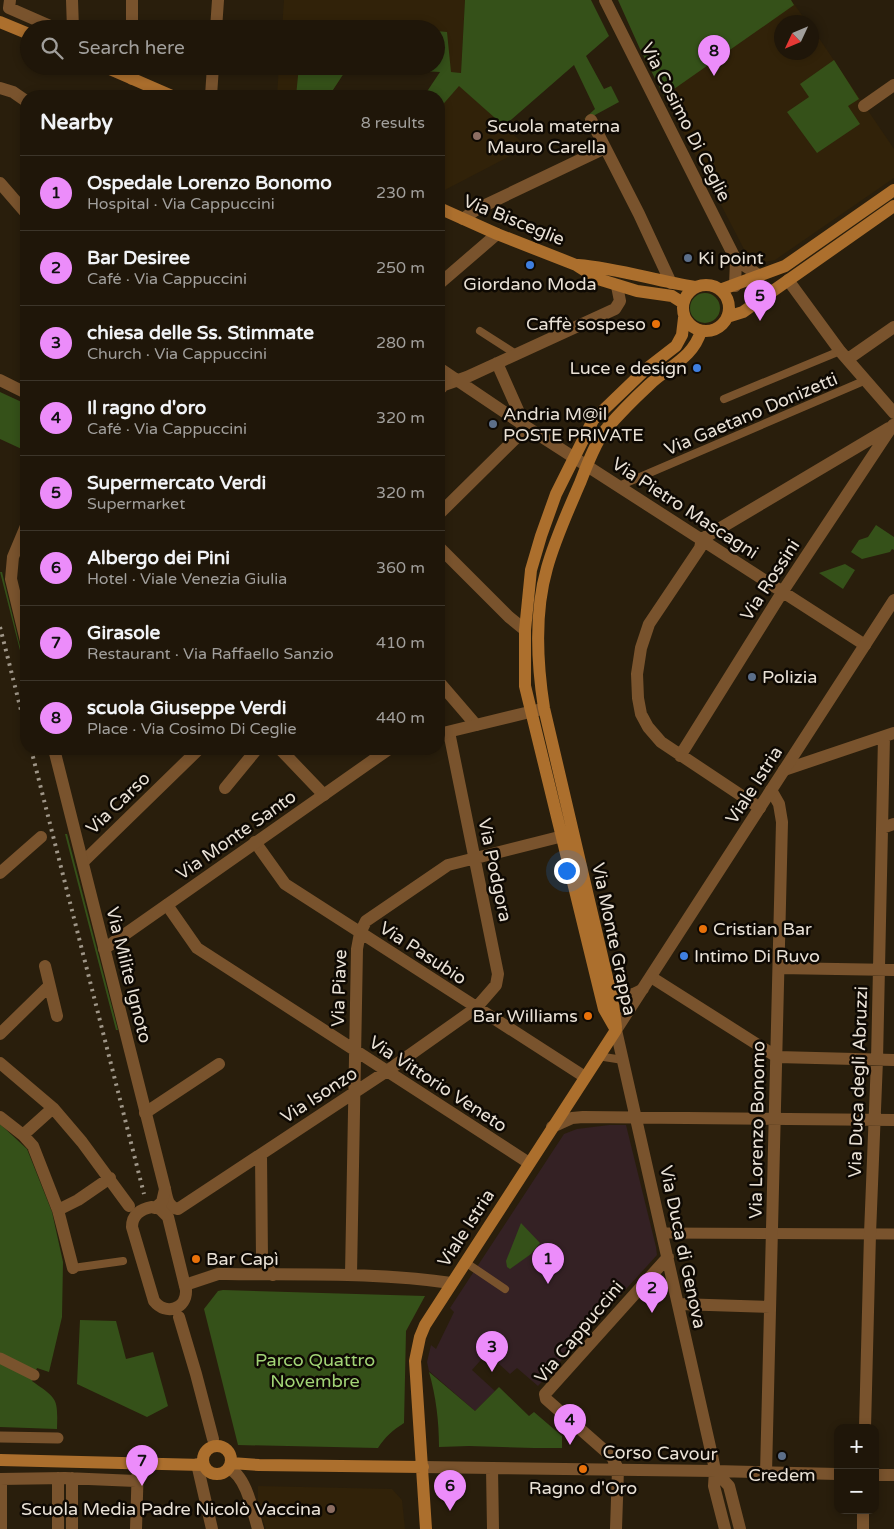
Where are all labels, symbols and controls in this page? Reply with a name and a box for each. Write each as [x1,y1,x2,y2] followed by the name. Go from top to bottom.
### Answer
[774,15,819,60] north arrow
[20,20,445,75] search box
[38,34,66,62] icon: search
[698,35,730,76] pin: 8
[78,37,185,59] text: Search here
[636,39,736,205] street label: Via Cosimo Di Ceglie
[40,110,113,135] text: Nearby
[361,113,425,133] text: 8 results
[487,115,620,158] place label: Scuola materna Mauro Carella
[471,130,483,142] marker: Scuola materna Mauro Carella
[87,172,332,194] text: Ospedale Lorenzo Bonomo
[51,183,61,203] text: 1
[376,183,425,203] text: 230 m
[460,190,568,250] street label: Via Bisceglie
[87,194,275,214] text: Hospital · Via Cappuccini
[87,247,190,269] text: Bar Desiree
[698,247,764,269] place label: Ki point
[682,252,694,264] marker: Ki point
[51,258,61,278] text: 2
[376,258,425,278] text: 250 m
[524,259,536,271] marker: Giordano Moda
[87,269,247,289] text: Café · Via Cappuccini
[463,273,597,295] place label: Giordano Moda
[744,280,776,321] pin: 5
[526,313,646,335] place label: Caffè sospeso
[650,318,662,330] marker: Caffè sospeso
[87,322,314,344] text: chiesa delle Ss. Stimmate
[51,333,61,353] text: 3
[376,333,425,353] text: 280 m
[87,344,267,364] text: Church · Via Cappuccini
[569,357,687,379] place label: Luce e design
[691,362,703,374] marker: Luce e design
[661,368,841,460] street label: Via Gaetano Donizetti
[87,397,206,419] text: Il ragno d'oro
[503,403,644,446] place label: Andria M@il POSTE PRIVATE
[51,408,61,428] text: 4
[376,408,425,428] text: 320 m
[487,418,499,430] marker: Andria M@il POSTE PRIVATE
[87,419,247,439] text: Café · Via Cappuccini
[608,452,762,564] street label: Via Pietro Mascagni
[87,472,266,494] text: Supermercato Verdi
[51,483,61,503] text: 5
[376,483,425,503] text: 320 m
[87,494,185,514] text: Supermarket
[736,535,804,625] street label: Via Rossini
[87,547,230,569] text: Albergo dei Pini
[51,558,61,578] text: 6
[376,558,425,578] text: 360 m
[87,569,287,589] text: Hotel · Viale Venezia Giulia
[87,622,160,644] text: Girasole
[51,633,61,653] text: 7
[376,633,425,653] text: 410 m
[87,644,334,664] text: Restaurant · Via Raffaello Sanzio
[762,666,817,688] place label: Polizia
[746,671,758,683] marker: Polizia
[87,697,287,719] text: scuola Giuseppe Verdi
[51,708,61,728] text: 8
[376,708,425,728] text: 440 m
[87,719,297,739] text: Place · Via Cosimo Di Ceglie
[721,742,787,828] street label: Viale Istria
[81,767,155,839] street label: Via Carso
[172,785,300,885] street label: Via Monte Santo
[473,816,517,924] street label: Via Podgora
[554,858,580,884] your location
[587,861,641,1017] street label: Via Monte Grappa
[101,905,157,1045] street label: Via Milite Ignoto
[375,917,471,989] street label: Via Pasubio
[713,918,812,940] place label: Cristian Bar
[697,923,709,935] marker: Cristian Bar
[694,945,820,967] place label: Intimo Di Ruvo
[327,949,351,1027] street label: Via Piave
[678,950,690,962] marker: Intimo Di Ruvo
[844,986,872,1178] street label: Via Duca degli Abruzzi
[473,1005,578,1027] place label: Bar Williams
[582,1010,594,1022] marker: Bar Williams
[365,1031,511,1137] street label: Via Vittorio Veneto
[744,1041,770,1219] street label: Via Lorenzo Bonomo
[277,1062,362,1128] street label: Via Isonzo
[655,1164,711,1330] street label: Via Duca di Genova
[433,1185,499,1271] street label: Viale Istria
[532,1243,564,1284] pin: 1
[206,1248,279,1270] place label: Bar Capì
[190,1253,202,1265] marker: Bar Capì
[636,1272,668,1313] pin: 2
[530,1276,628,1388] street label: Via Cappuccini
[476,1331,508,1372] pin: 3
[255,1349,375,1392] park label: Parco Quattro Novembre
[554,1404,586,1445] pin: 4
[834,1424,879,1514] map controls
[834,1424,879,1469] button: +
[602,1441,718,1465] street label: Corso Cavour
[126,1445,158,1486] pin: 7
[776,1450,788,1462] marker: Credem
[577,1463,589,1475] marker: Ragno d'Oro
[748,1464,816,1486] place label: Credem
[834,1469,879,1514] button: −
[434,1470,466,1511] pin: 6
[529,1477,637,1499] place label: Ragno d'Oro
[21,1498,321,1520] place label: Scuola Media Padre Nicolò Vaccina
[325,1503,337,1515] marker: Scuola Media Padre Nicolò Vaccina

